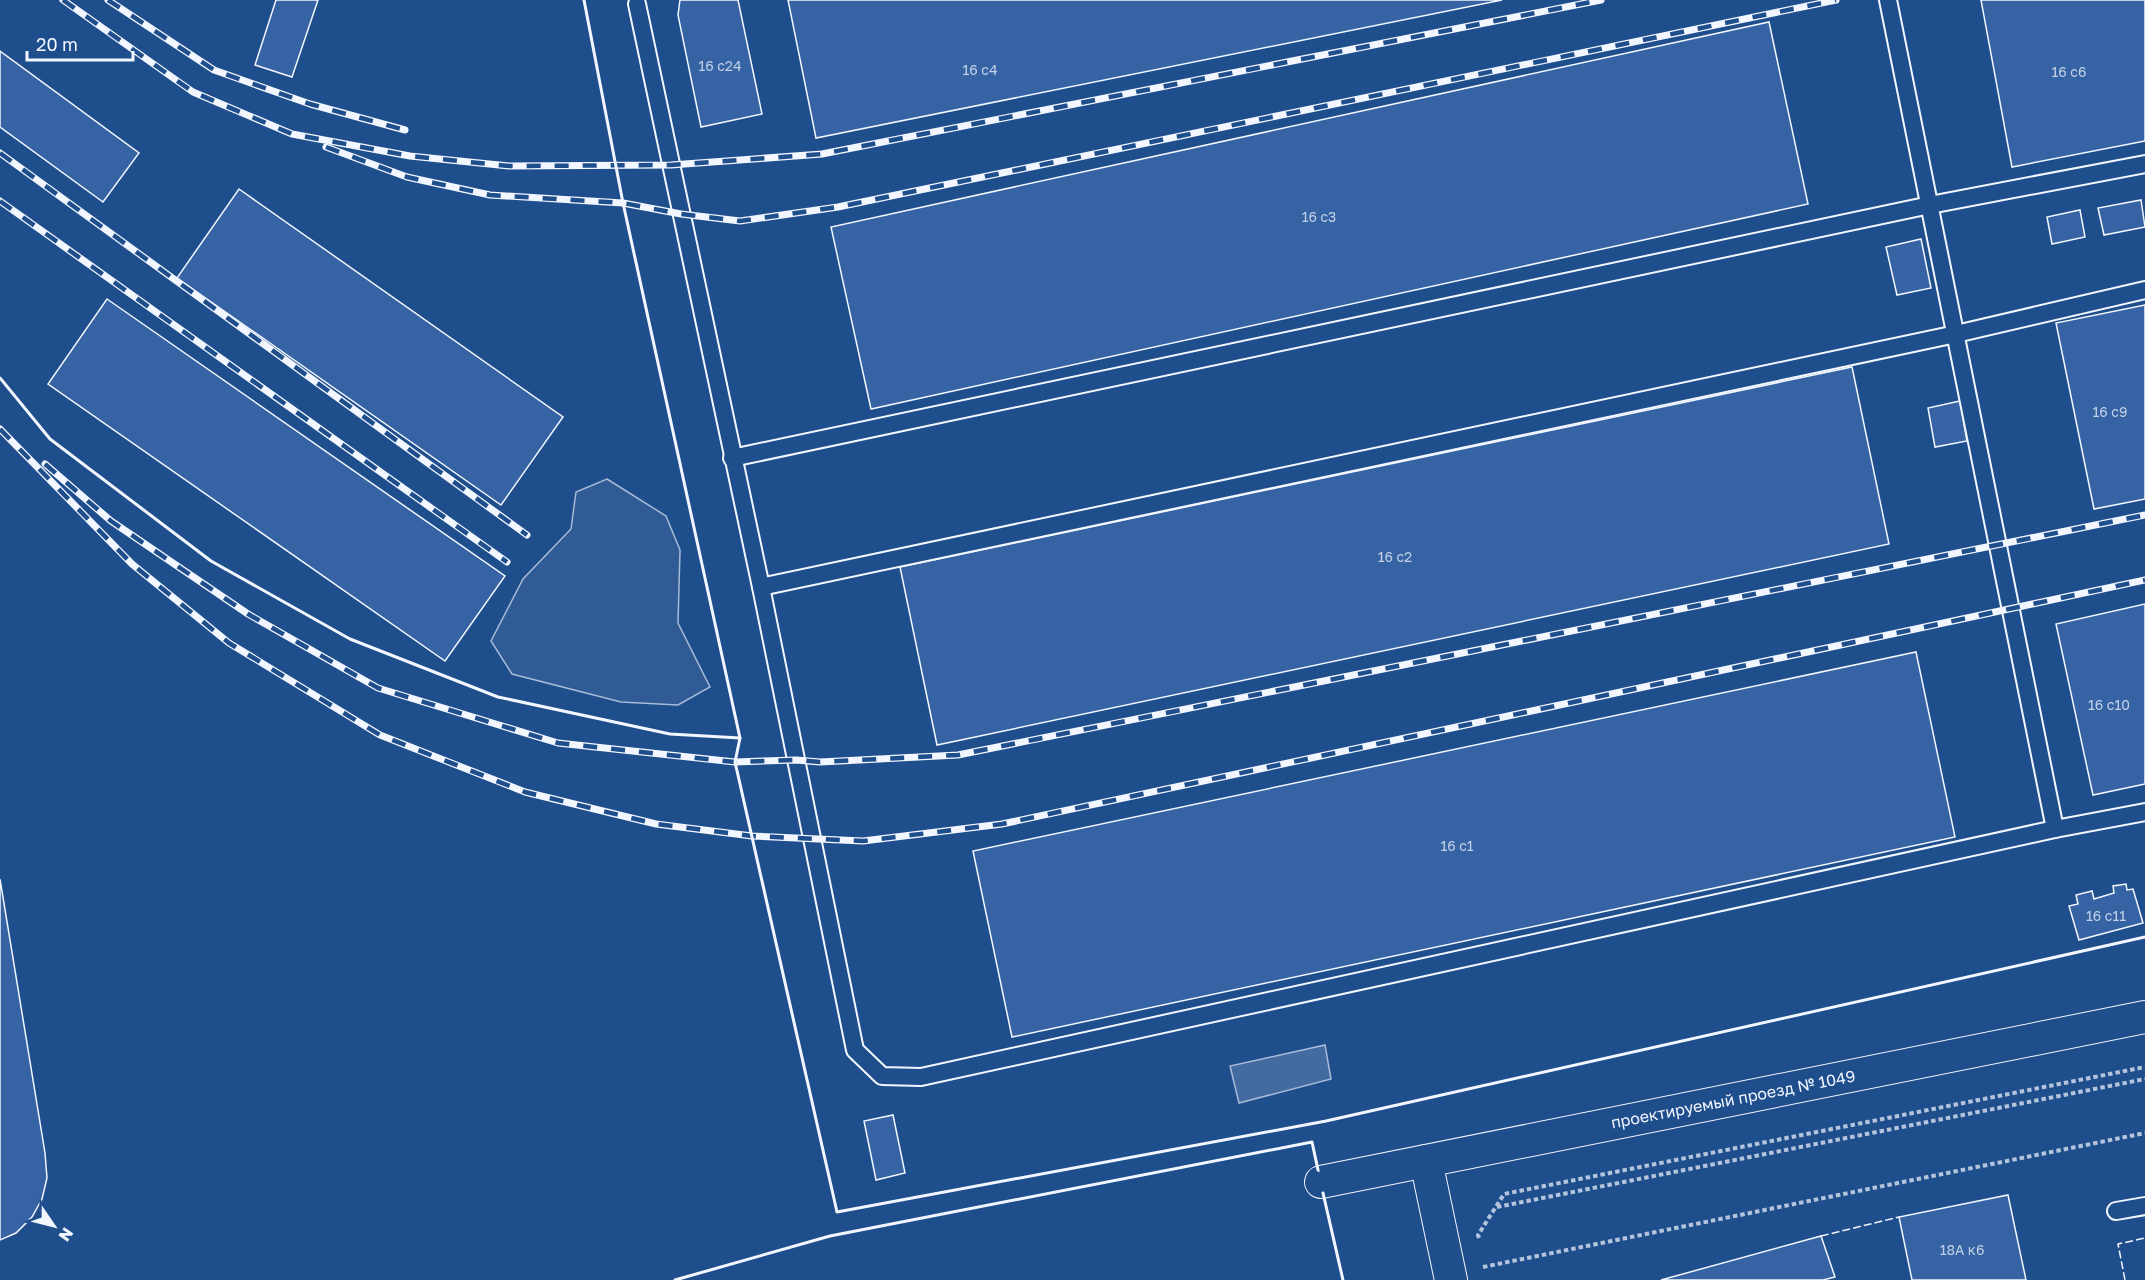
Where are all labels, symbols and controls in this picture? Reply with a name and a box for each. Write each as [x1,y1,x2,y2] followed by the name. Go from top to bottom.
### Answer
[27,24,134,62] scale bar
[36,33,78,55] text: 20 m
[698,57,742,74] house number: 16 с24
[963,61,997,78] house number: 16 с4
[2052,63,2086,80] house number: 16 с6
[1302,208,1336,225] house number: 16 с3
[2093,403,2127,420] house number: 16 с9
[1378,548,1412,565] house number: 16 с2
[2088,696,2130,713] house number: 16 с10
[1440,837,1474,854] house number: 16 с1
[2086,907,2126,924] house number: 16 с11
[1609,1065,1857,1133] street label: проектируемый проезд № 1049
[24,1196,84,1256] north arrow
[55,1224,78,1245] text: N
[1940,1241,1984,1258] house number: 18А к6

